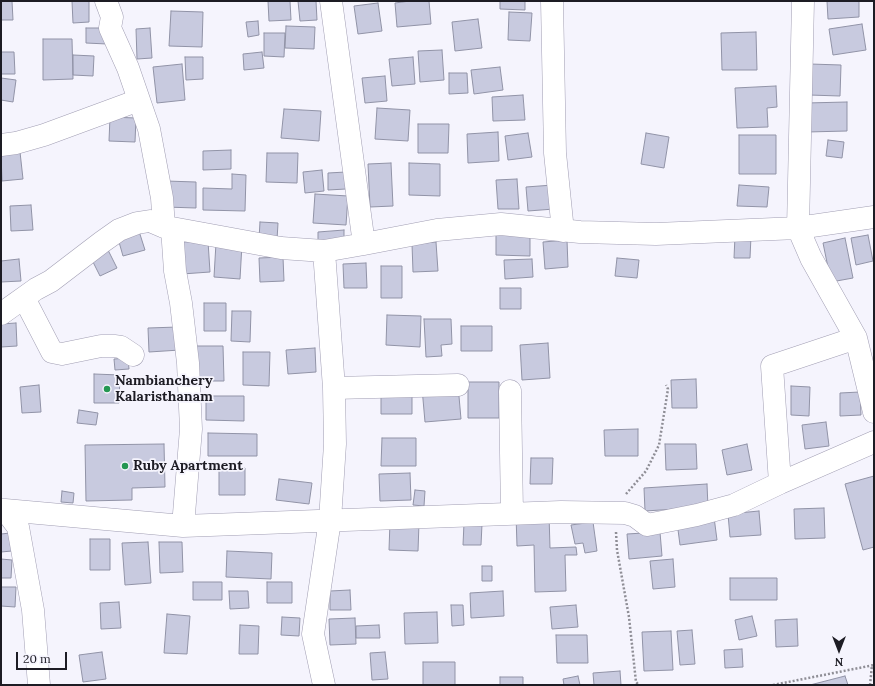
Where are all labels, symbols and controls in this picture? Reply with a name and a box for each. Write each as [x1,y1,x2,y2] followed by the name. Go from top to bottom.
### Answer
[115,373,213,406] place label: Nambianchery Kalaristhanam
[102,384,112,394] marker: Nambianchery Kalaristhanam
[133,458,243,474] place label: Ruby Apartment
[120,461,130,471] marker: Ruby Apartment
[819,630,859,670] north arrow
[18,644,69,670] scale bar
[23,651,51,666] text: 20 m
[835,655,843,669] text: N

